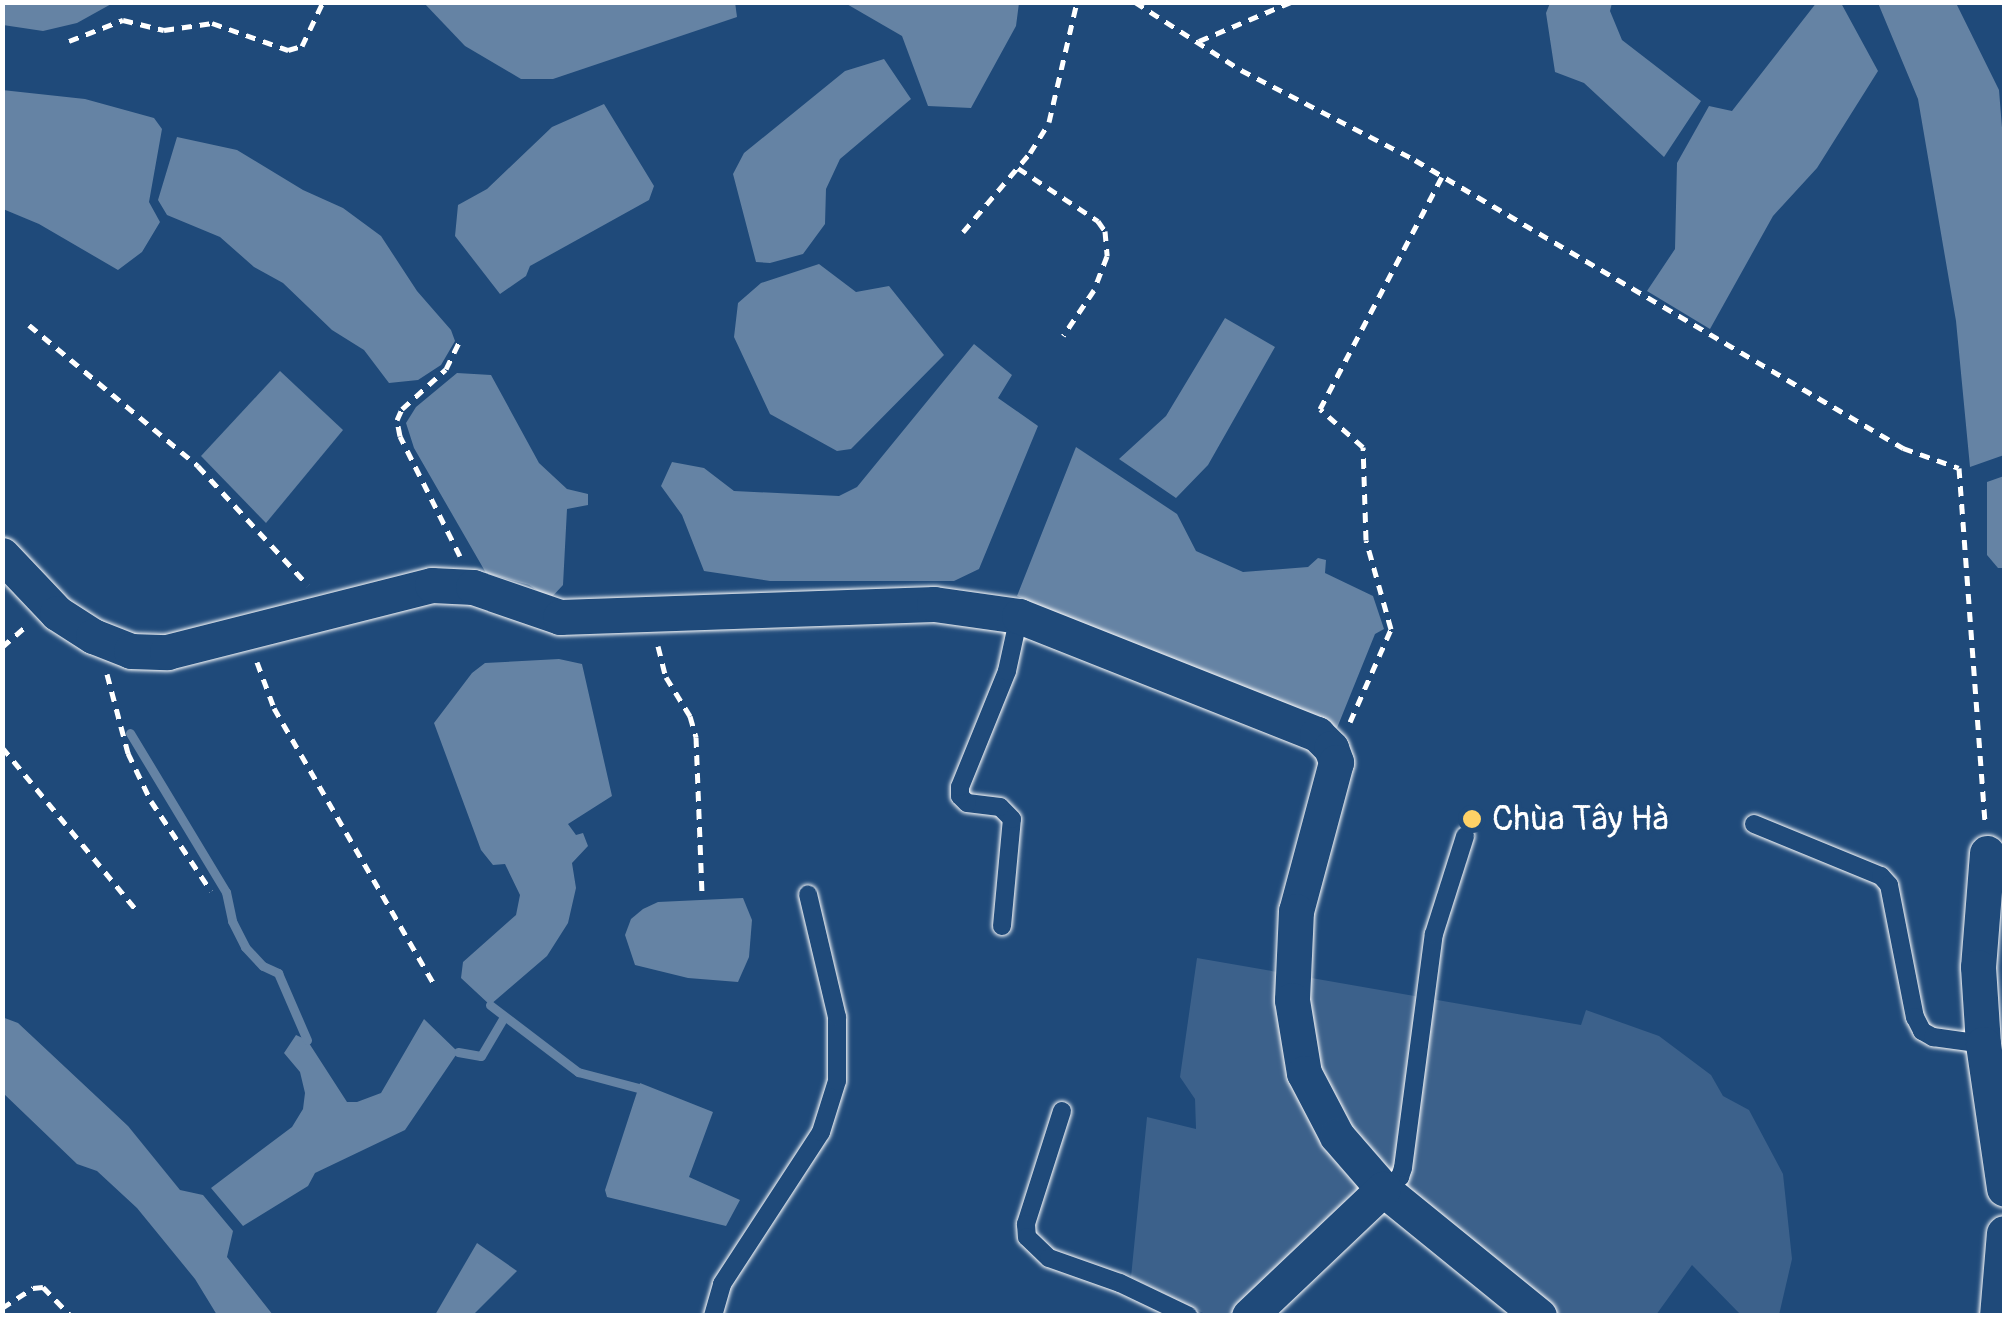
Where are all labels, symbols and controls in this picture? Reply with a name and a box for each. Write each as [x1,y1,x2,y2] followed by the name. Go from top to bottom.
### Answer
[1492,798,1668,840] place label: Chùa Tây Hà
[1461,808,1483,830] marker: Chùa Tây Hà

